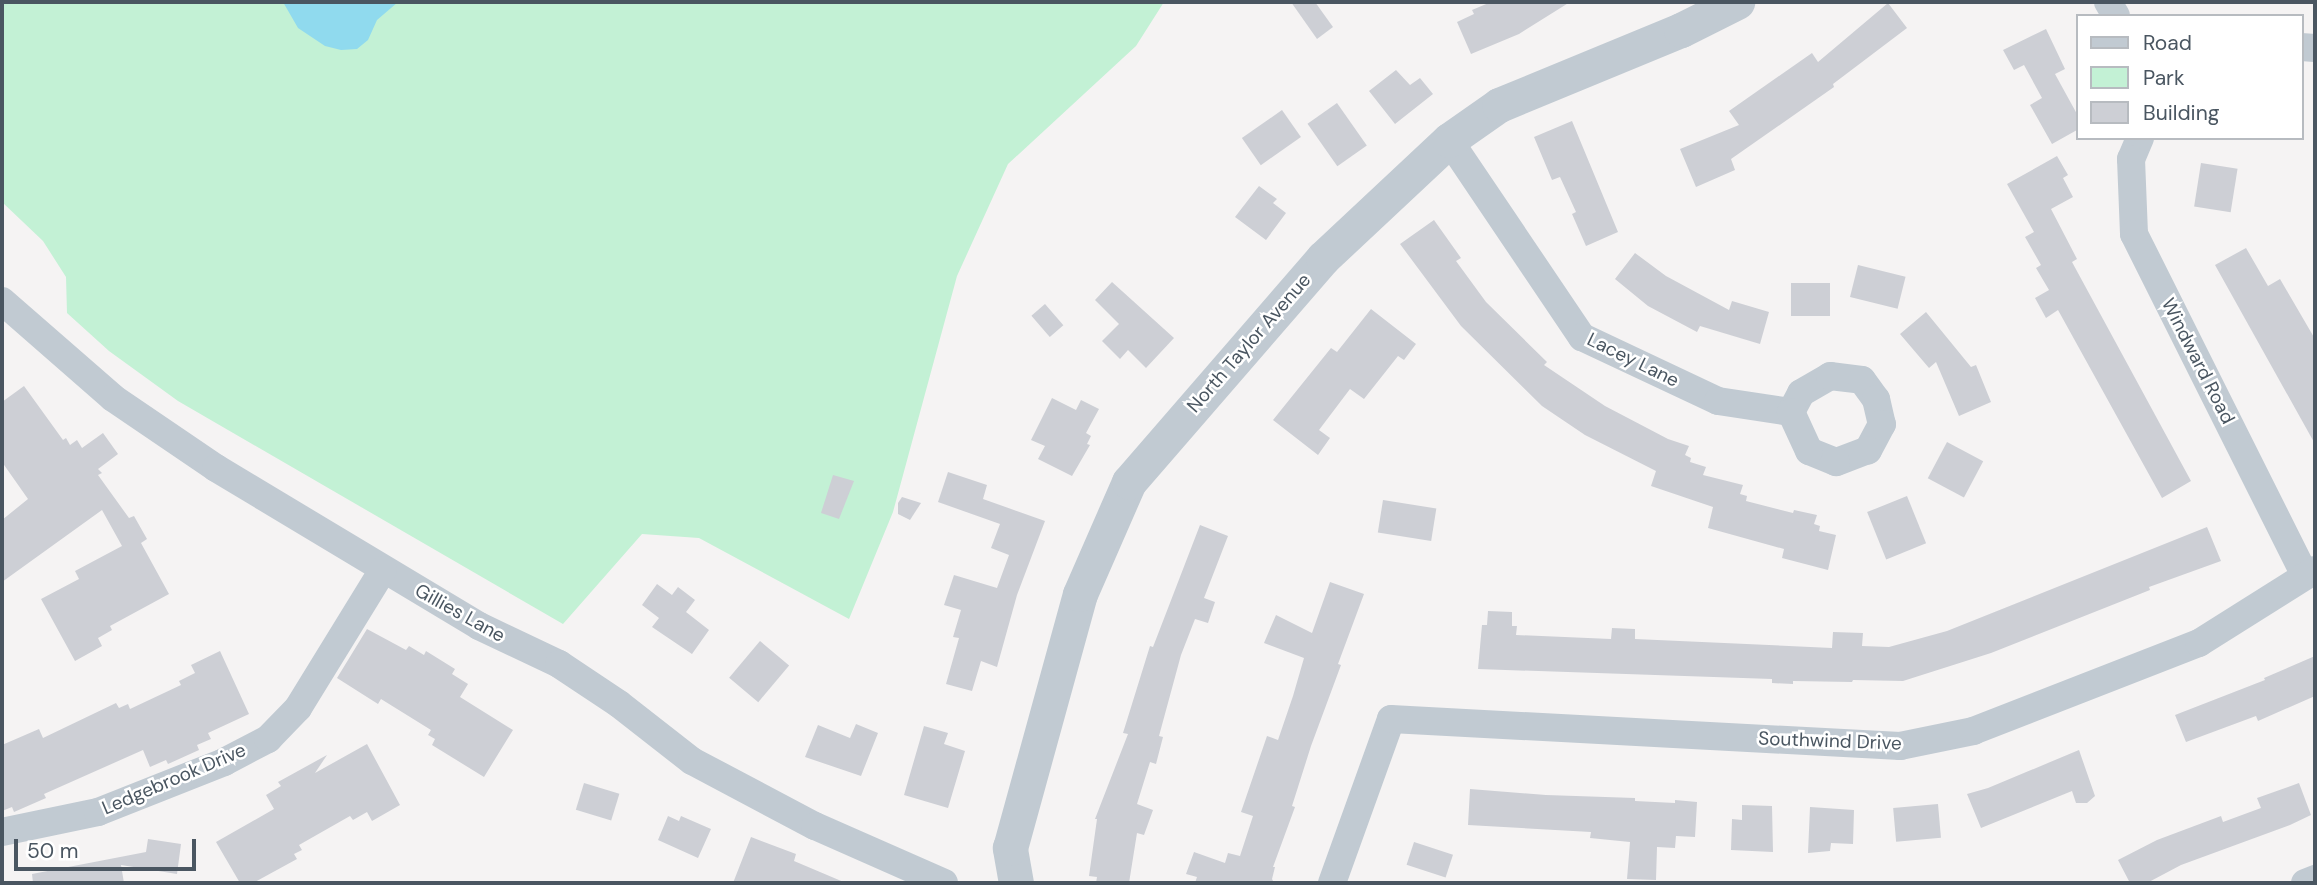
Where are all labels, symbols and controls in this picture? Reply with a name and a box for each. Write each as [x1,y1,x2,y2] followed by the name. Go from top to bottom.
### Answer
[2076,14,2303,140] legend
[2143,29,2192,57] text: Road
[2143,64,2184,92] text: Park
[2143,99,2219,127] text: Building
[1182,269,1316,417] street label: North Taylor Avenue
[2156,294,2240,428] street label: Windward Road
[1583,328,1683,392] street label: Lacey Lane
[411,579,509,647] street label: Gillies Lane
[1758,727,1902,755] street label: Southwind Drive
[99,738,249,820] street label: Ledgebrook Drive
[18,826,200,870] scale bar
[27,837,78,865] text: 50 m

